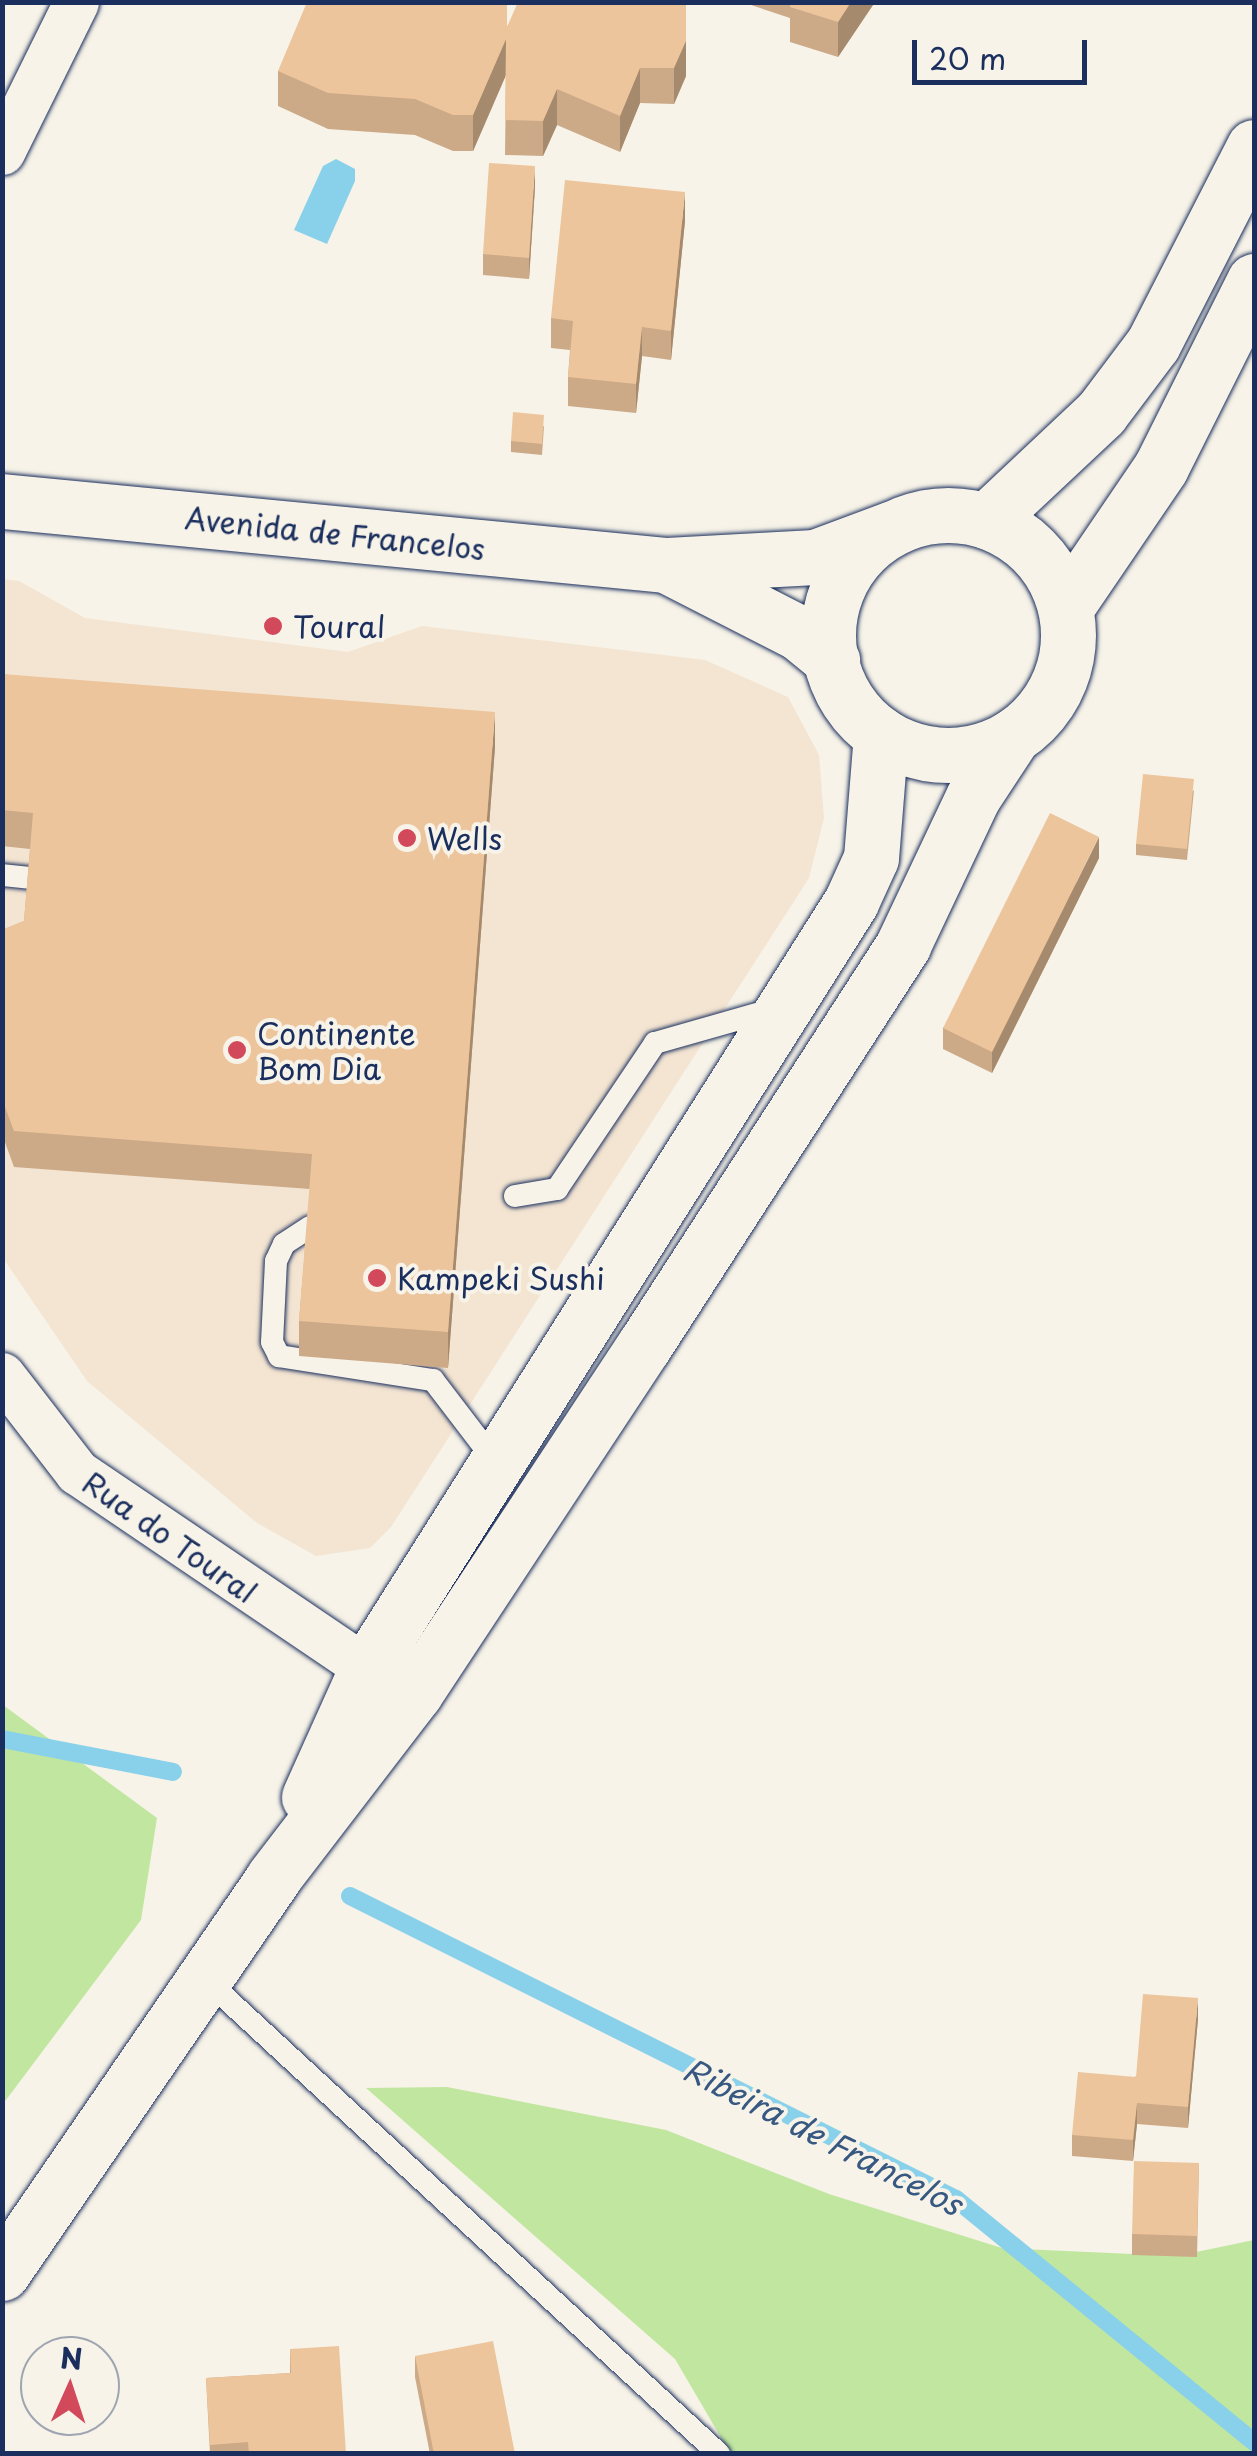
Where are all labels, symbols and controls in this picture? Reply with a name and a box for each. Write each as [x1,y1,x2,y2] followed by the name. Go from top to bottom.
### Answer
[917,20,1092,82] scale bar
[929,35,1006,80] text: 20 m
[182,499,488,567] street label: Avenida de Francelos
[293,608,385,644] place label: Toural
[262,615,284,637] marker: Toural
[427,820,502,856] place label: Wells
[396,827,418,849] marker: Wells
[257,1015,416,1086] place label: Continente Bom Dia
[226,1039,248,1061] marker: Continente Bom Dia
[397,1260,607,1296] place label: Kampeki Sushi
[366,1267,388,1289] marker: Kampeki Sushi
[76,1464,264,1610] street label: Rua do Toural
[677,2049,969,2223] water label: Ribeira de Francelos
[59,2335,84,2380] text: N
[20,2336,120,2436] north arrow

